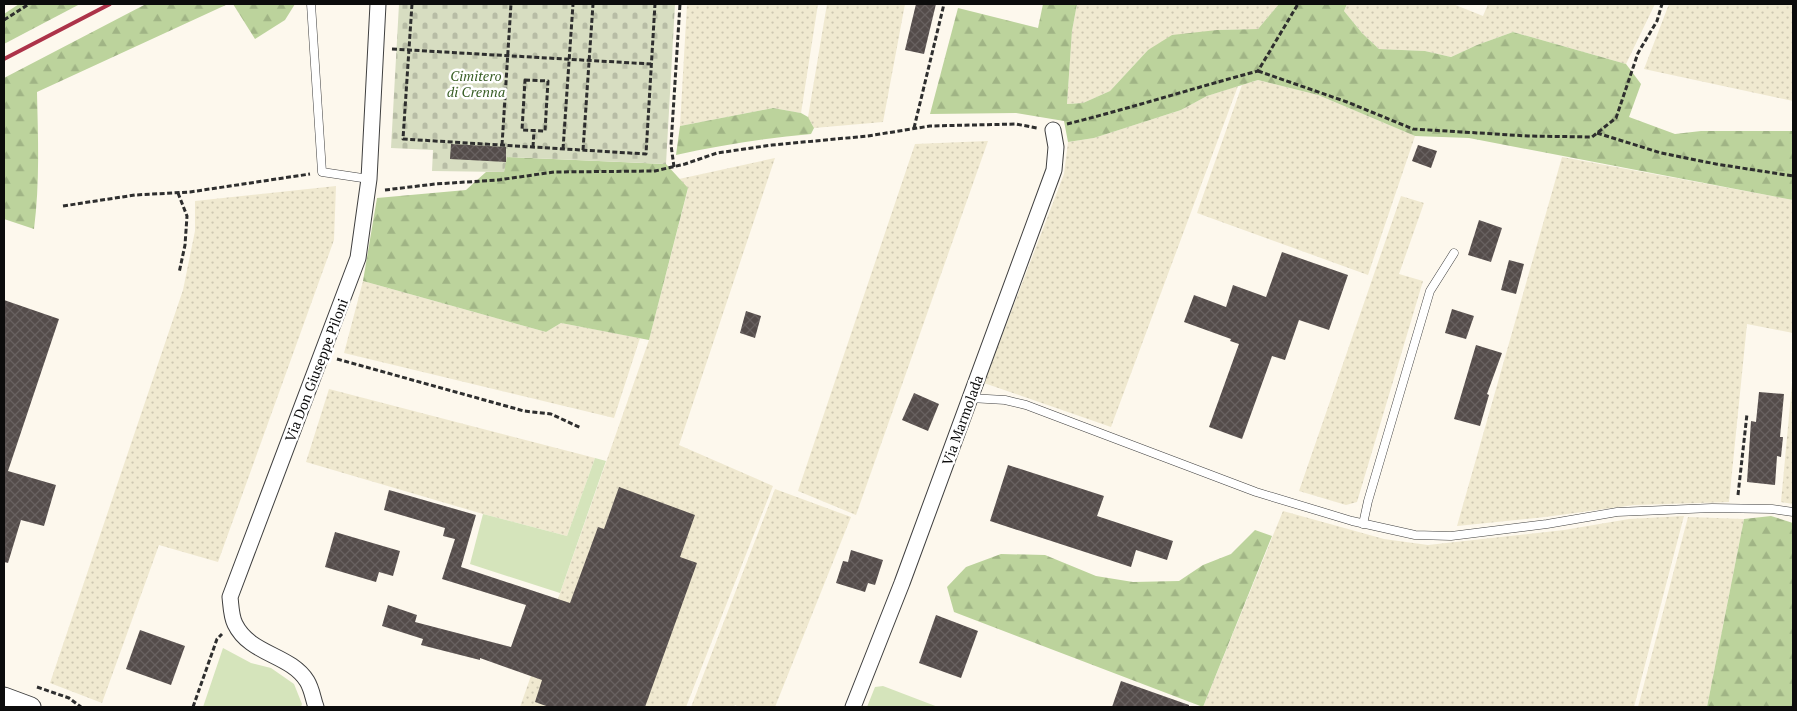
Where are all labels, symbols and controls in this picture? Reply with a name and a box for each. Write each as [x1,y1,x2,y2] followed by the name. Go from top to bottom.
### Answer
[447,66,505,101] park label: Cimitero di Crenna
[280,296,352,444] street label: Via Don Giuseppe Piloni
[937,372,987,468] street label: Via Marmolada

